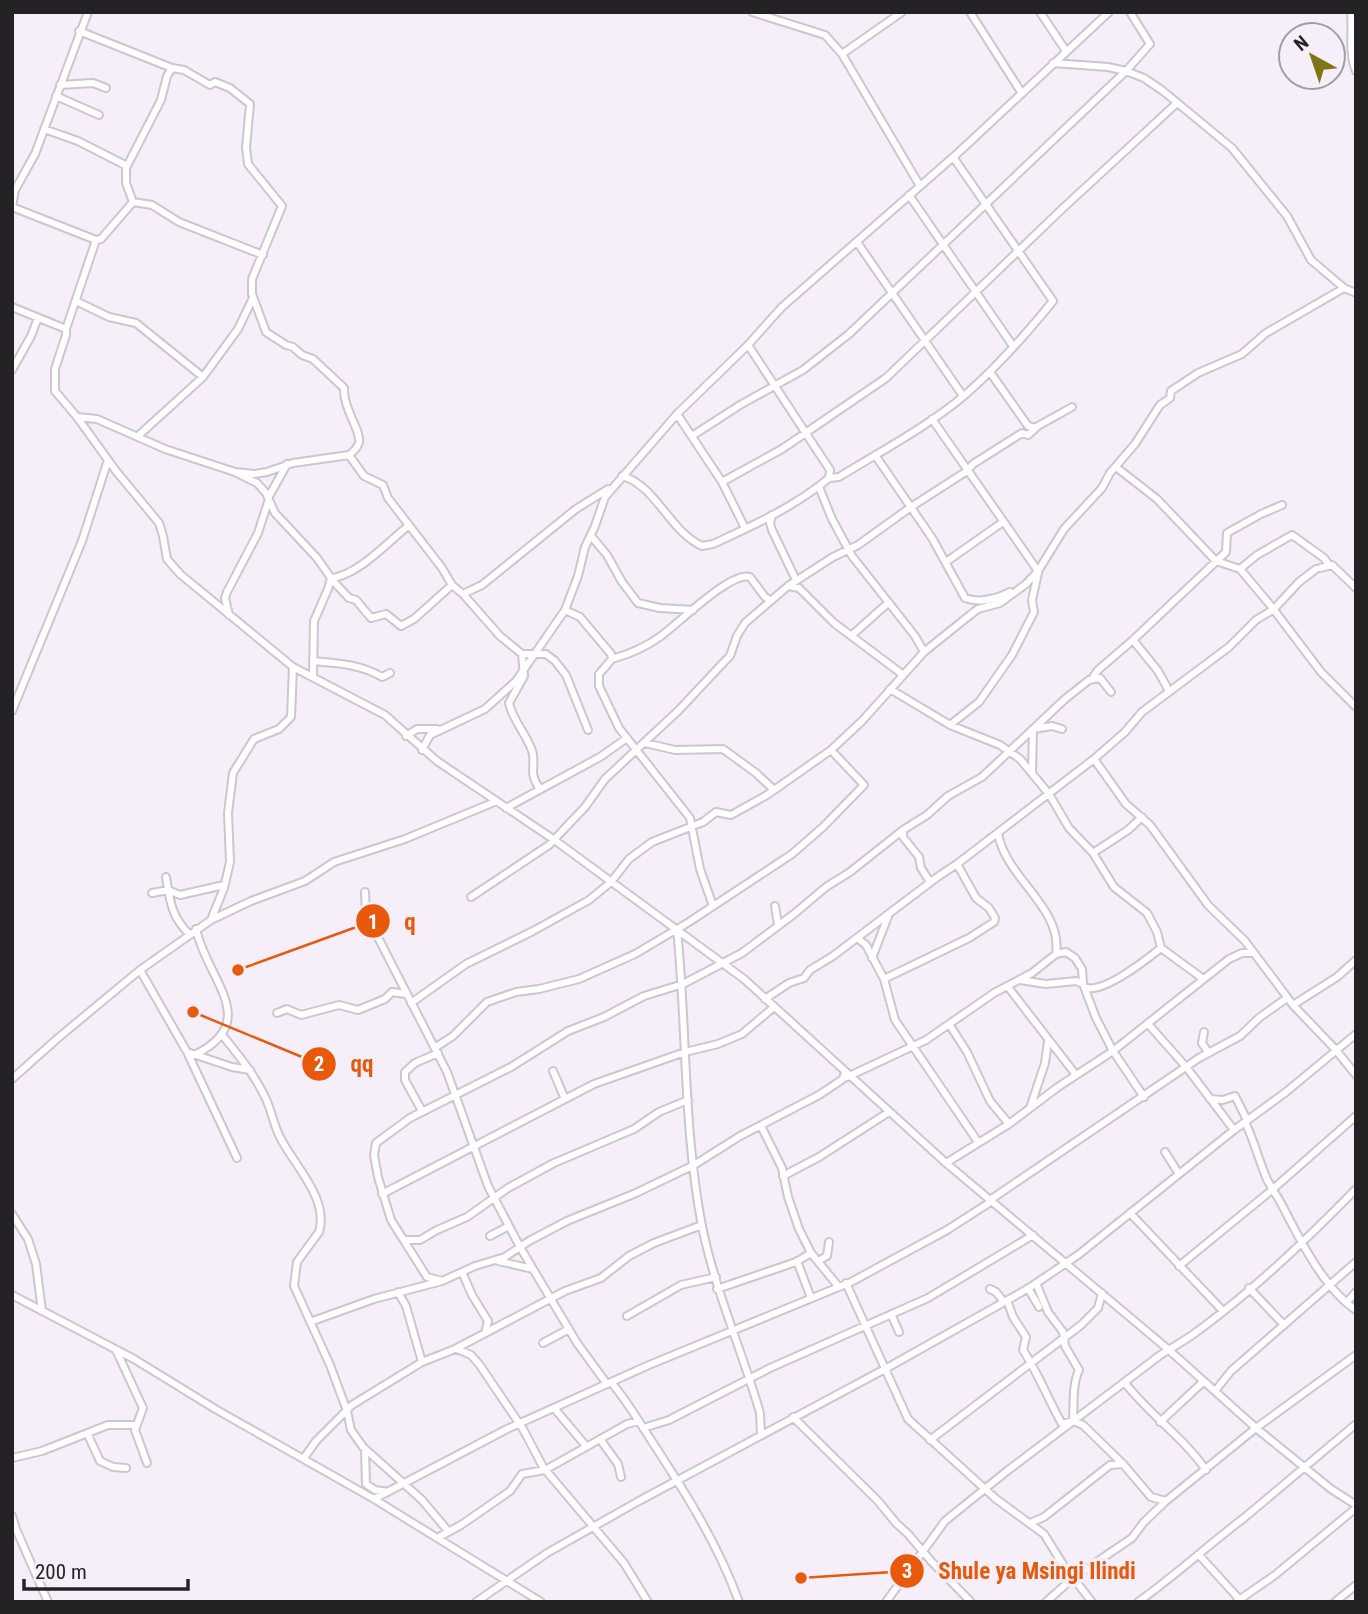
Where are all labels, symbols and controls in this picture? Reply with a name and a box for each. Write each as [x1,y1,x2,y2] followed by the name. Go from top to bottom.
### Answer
[1277,21,1347,91] north arrow
[1290,31,1313,56] text: N
[356,899,430,943] callout: q
[404,909,416,936] text: q
[368,910,378,934] text: 1
[301,1042,387,1086] callout: qq
[351,1051,373,1078] text: qq
[314,1052,324,1076] text: 2
[24,1548,189,1592] scale bar
[890,1549,1150,1593] callout: Shule ya Msingi Ilindi
[938,1558,1136,1585] text: Shule ya Msingi Ilindi
[902,1559,912,1583] text: 3
[35,1560,87,1584] text: 200 m

